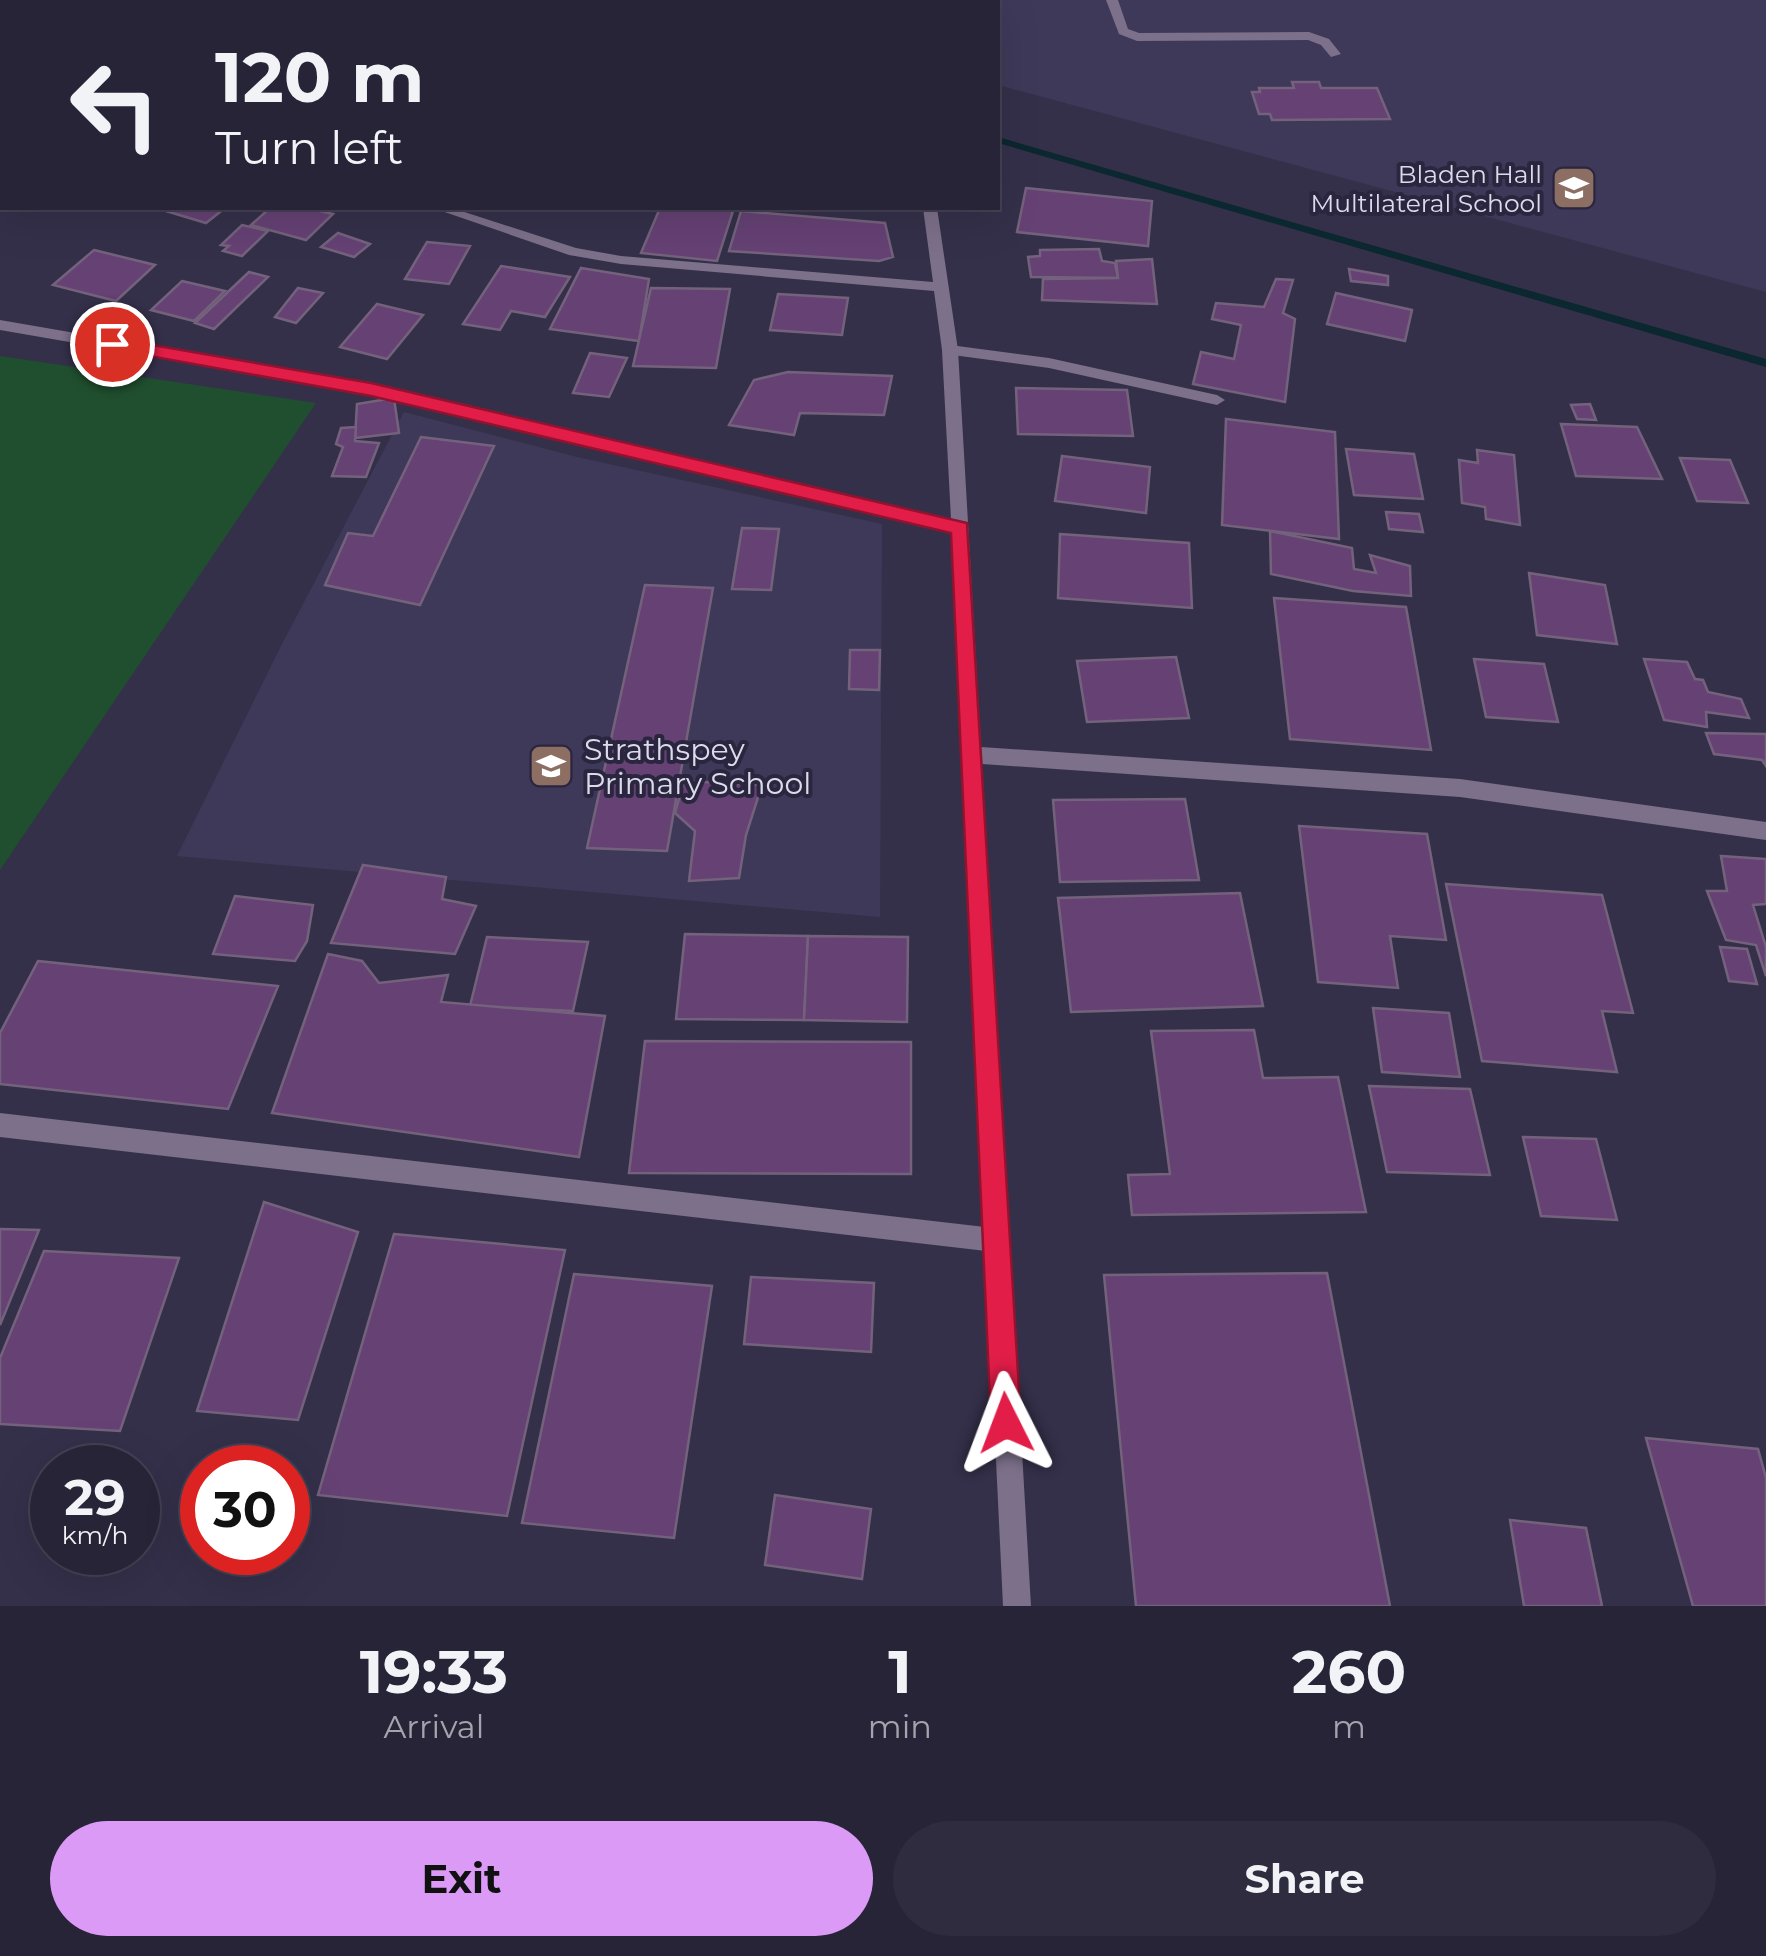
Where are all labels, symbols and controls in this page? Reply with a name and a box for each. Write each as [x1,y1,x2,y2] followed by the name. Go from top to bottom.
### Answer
[215,34,425,120] text: 120 m
[50,40,180,170] icon: left
[215,120,403,175] text: Turn left
[1310,159,1542,218] place label: Bladen Hall Multilateral School
[1551,165,1597,211] school or university icon: Bladen Hall Multilateral School
[70,302,155,387] pin
[85,317,140,372] icon: arrive
[584,731,811,802] place label: Strathspey Primary School
[528,743,574,789] school or university icon: Strathspey Primary School
[954,1371,1058,1475] position arrow
[180,1445,310,1575] speed limit sign: 30
[64,1467,126,1528] text: 29
[62,1520,128,1550] text: km/h
[360,1635,508,1708] text: 19:33
[888,1635,912,1708] text: 1
[1292,1635,1406,1708] text: 260
[383,1707,484,1746] text: Arrival
[868,1707,932,1746] text: min
[1332,1707,1366,1746] text: m
[50,1821,873,1936] button: Exit
[893,1821,1716,1936] button: Share

